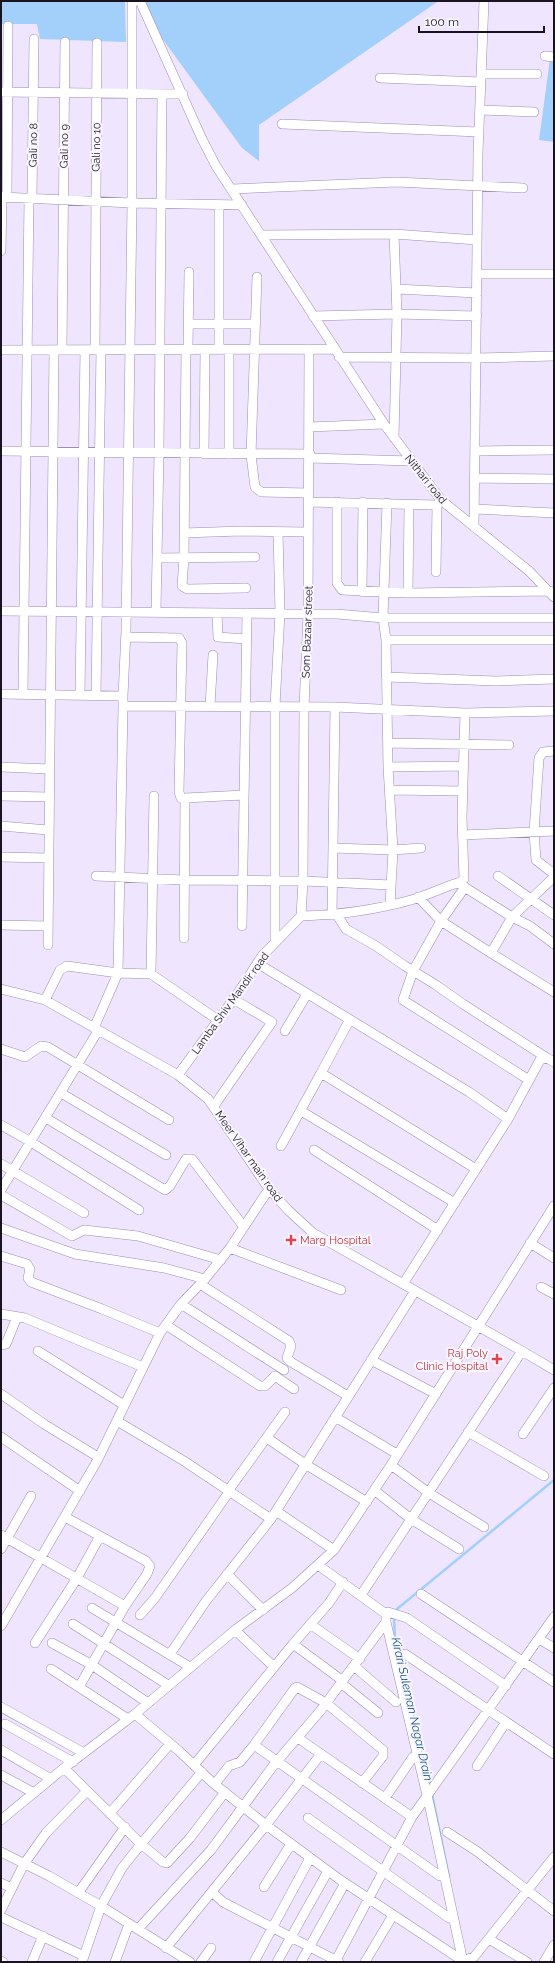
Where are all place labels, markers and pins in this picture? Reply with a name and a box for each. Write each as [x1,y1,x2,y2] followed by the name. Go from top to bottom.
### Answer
[285,1234,297,1246] marker: Marg Hospital
[300,1234,371,1247] place label: Marg Hospital
[416,1347,488,1373] place label: Raj Poly Clinic Hospital
[491,1353,503,1365] marker: Raj Poly Clinic Hospital

